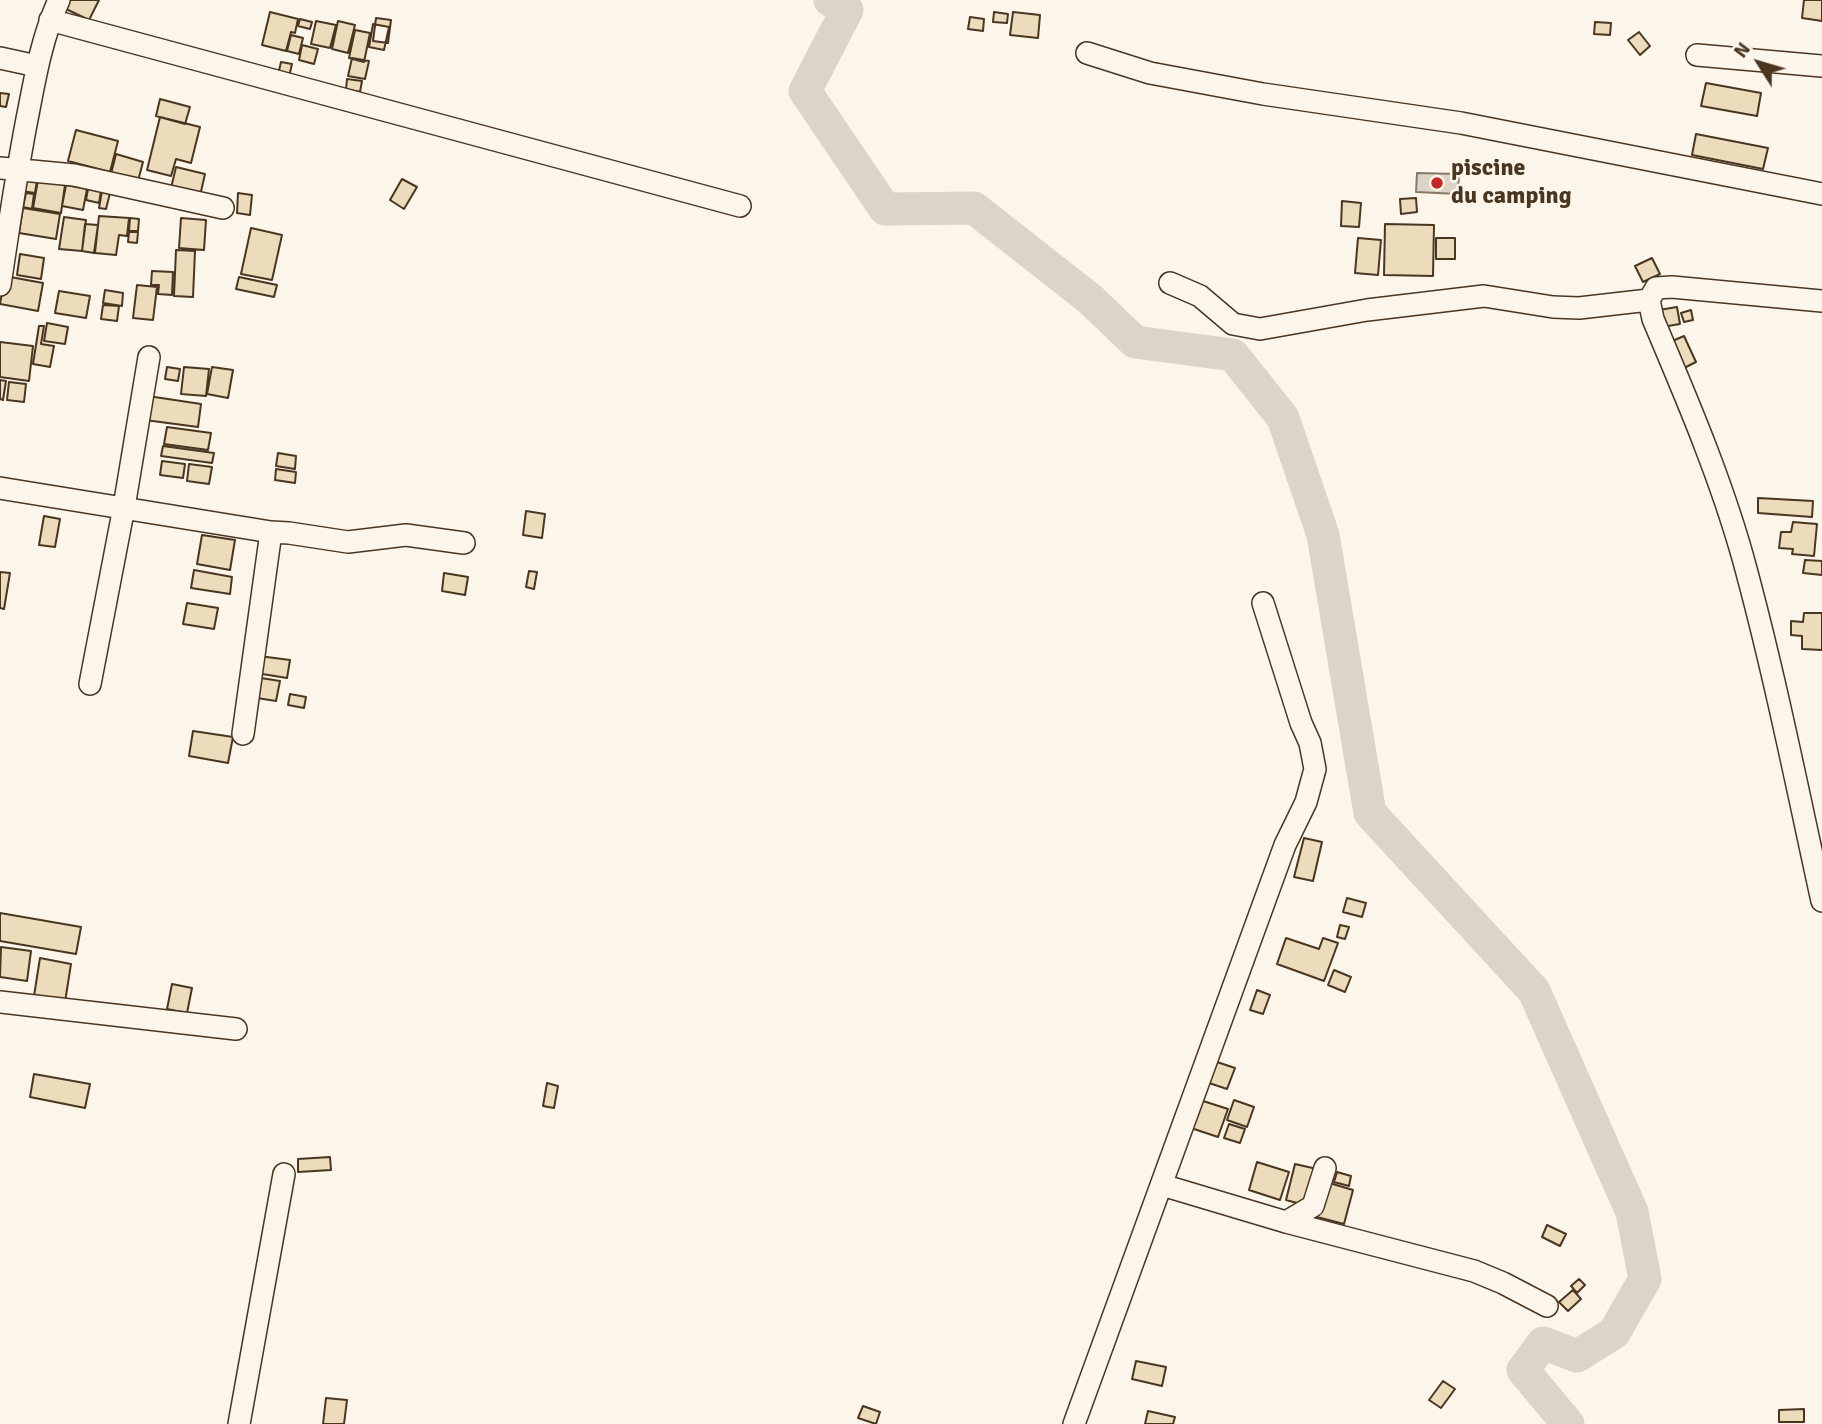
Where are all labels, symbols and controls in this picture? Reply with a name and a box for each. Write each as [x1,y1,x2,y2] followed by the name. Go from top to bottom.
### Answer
[1724,28,1794,98] north arrow
[1729,38,1756,63] text: N
[1451,155,1572,211] place label: piscine du camping
[1429,175,1445,191] marker: piscine du camping

